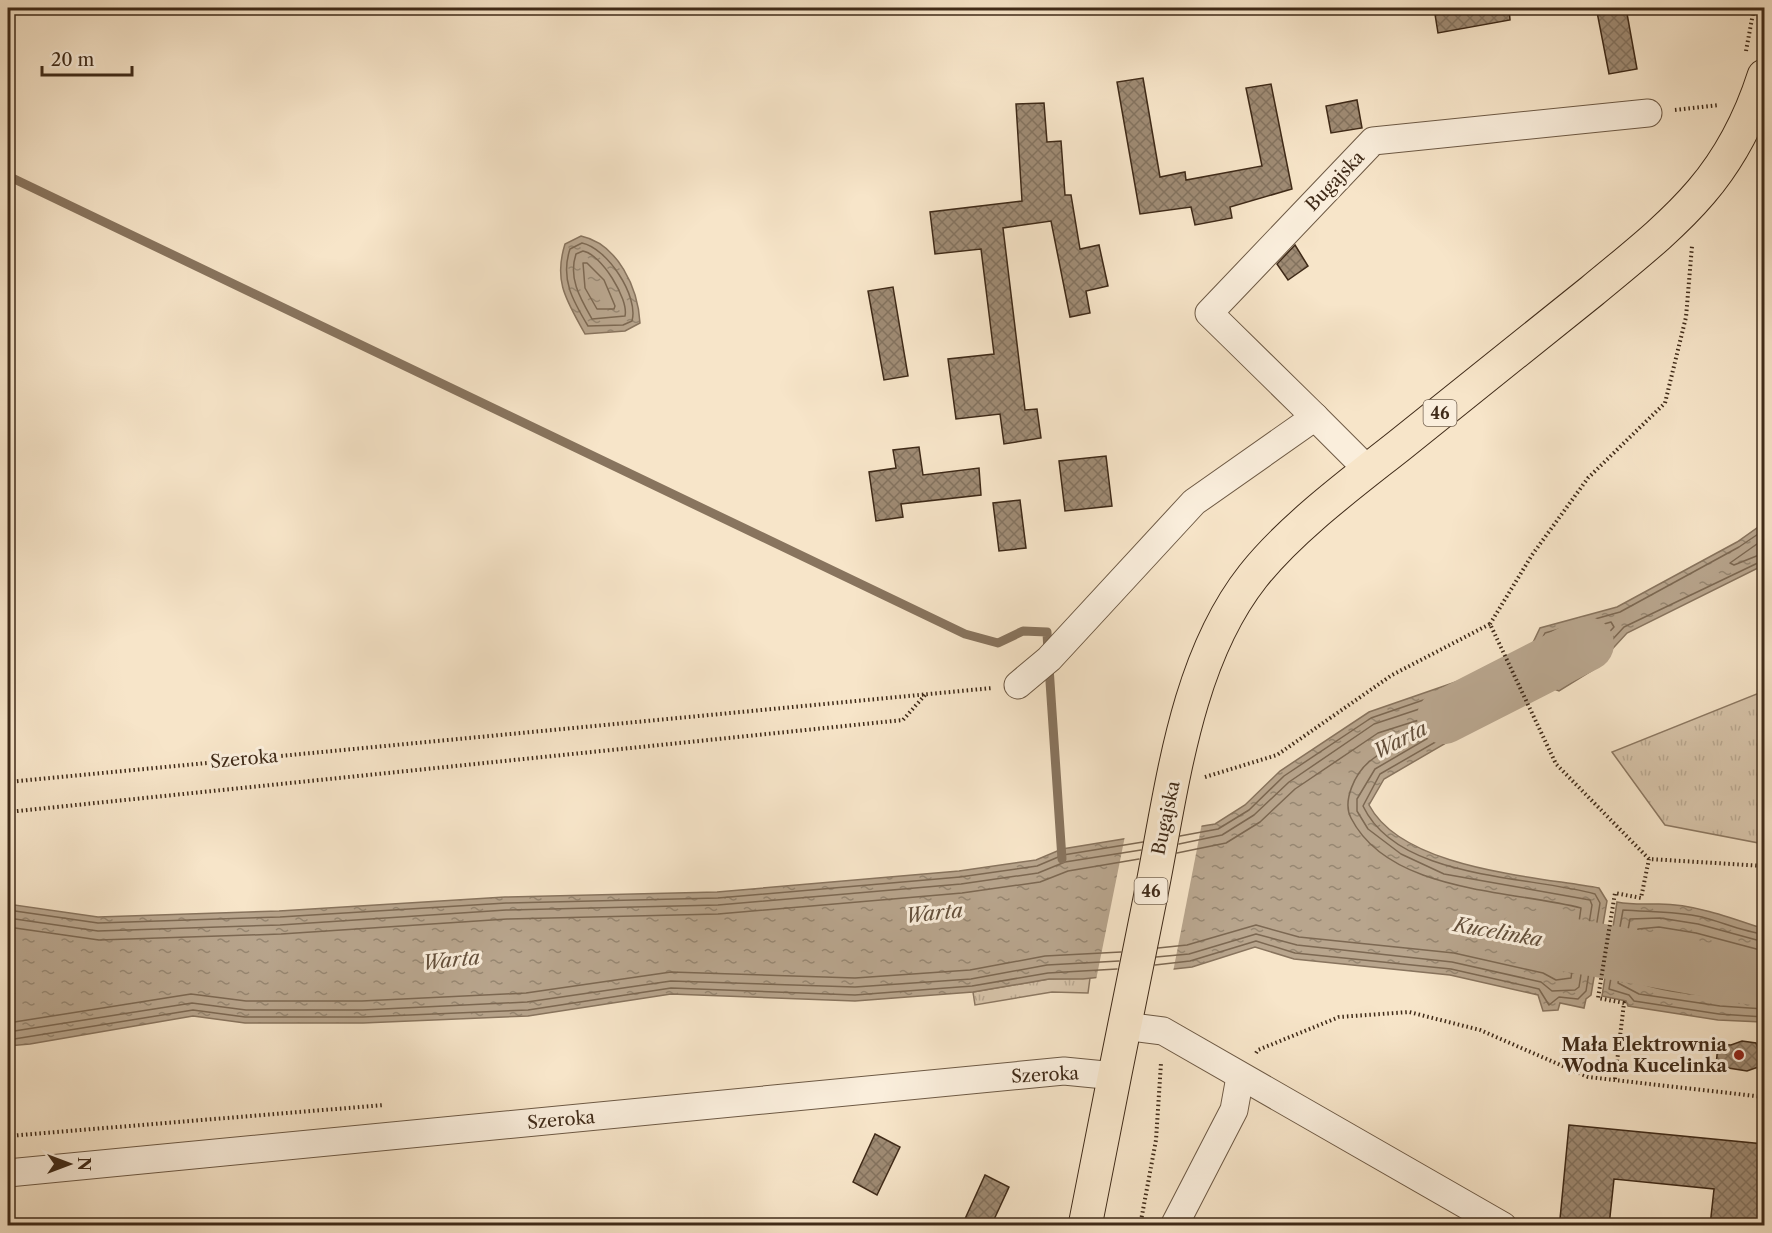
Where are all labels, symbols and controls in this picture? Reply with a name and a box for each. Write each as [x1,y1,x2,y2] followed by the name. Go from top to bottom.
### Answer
[42,39,132,77] scale bar
[51,49,95,71] text: 20 m
[1301,146,1369,216] street label: Bugajska
[1424,400,1456,426] road number: 46
[1369,716,1431,764] water label: Warta
[209,745,279,773] street label: Szeroka
[1147,779,1185,857] street label: Bugajska
[1134,878,1168,904] road number: 46
[904,898,964,928] water label: Warta
[1450,912,1544,952] water label: Kucelinka
[421,945,481,975] water label: Warta
[1562,1034,1728,1077] place label: Mała Elektrownia Wodna Kucelinka
[1732,1048,1746,1062] marker: Mała Elektrownia Wodna Kucelinka
[1010,1062,1080,1088] street label: Szeroka
[526,1106,596,1134] street label: Szeroka
[39,1134,99,1194] north arrow
[74,1157,94,1171] text: N

